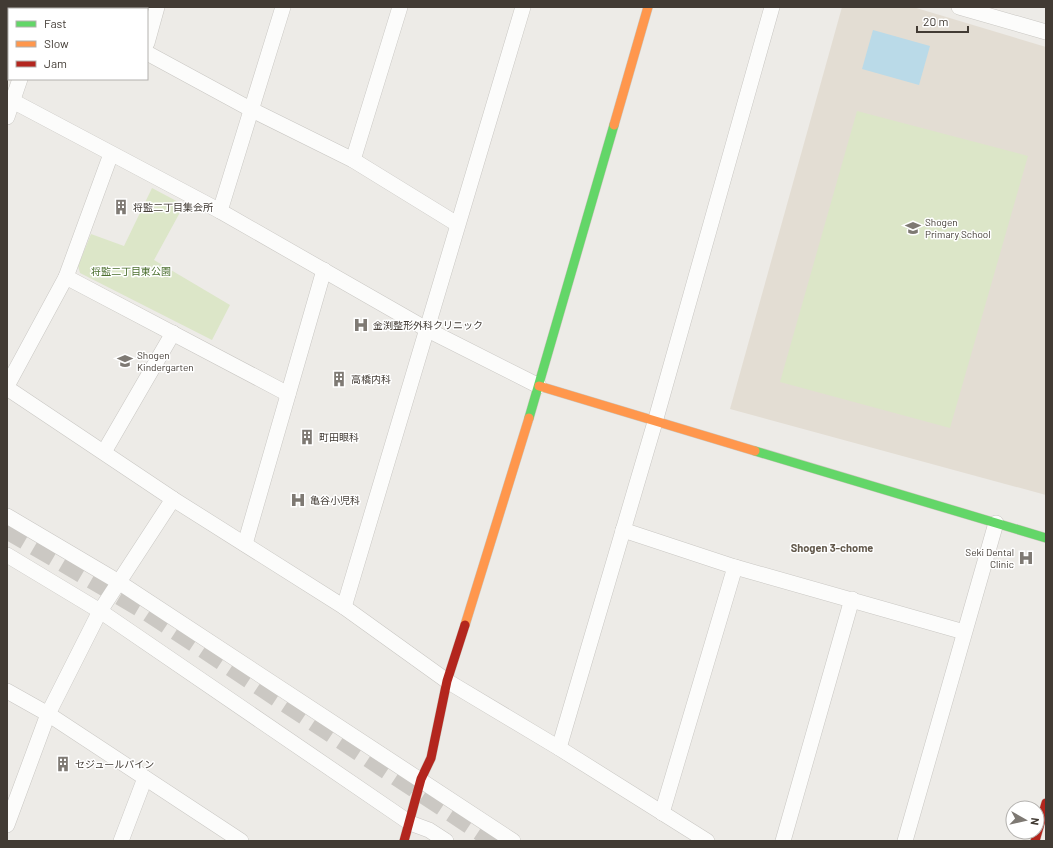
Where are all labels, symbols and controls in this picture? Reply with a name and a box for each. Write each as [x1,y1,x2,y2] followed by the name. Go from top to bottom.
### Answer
[8,8,148,80] legend
[917,8,968,34] scale bar
[923,14,949,28] text: 20 m
[44,16,67,30] text: Fast
[44,36,69,50] text: Slow
[44,56,67,70] text: Jam
[112,198,130,216] building icon: 将監二丁目集会所
[133,201,213,213] place label: 将監二丁目集会所
[925,216,991,240] place label: Shogen Primary School
[904,219,922,237] school or university icon: Shogen Primary School
[91,265,171,277] park label: 将監二丁目東公園
[352,316,370,334] hospital icon: 金渕整形外科クリニック
[373,319,483,331] place label: 金渕整形外科クリニック
[137,349,194,373] place label: Shogen Kindergarten
[116,352,134,370] school or university icon: Shogen Kindergarten
[330,370,348,388] building icon: 高橋内科
[351,373,391,385] place label: 高橋内科
[298,428,316,446] building icon: 町田眼科
[319,431,359,443] place label: 町田眼科
[289,491,307,509] hospital icon: 亀谷小児科
[310,494,360,506] place label: 亀谷小児科
[791,541,873,554] district label: Shogen 3-chome
[965,546,1014,570] place label: Seki Dental Clinic
[1017,549,1035,567] hospital icon: Seki Dental Clinic
[54,755,72,773] building icon: セジュールパイン
[75,758,154,770] place label: セジュールパイン
[1005,800,1045,840] north arrow
[1028,817,1042,826] text: N

